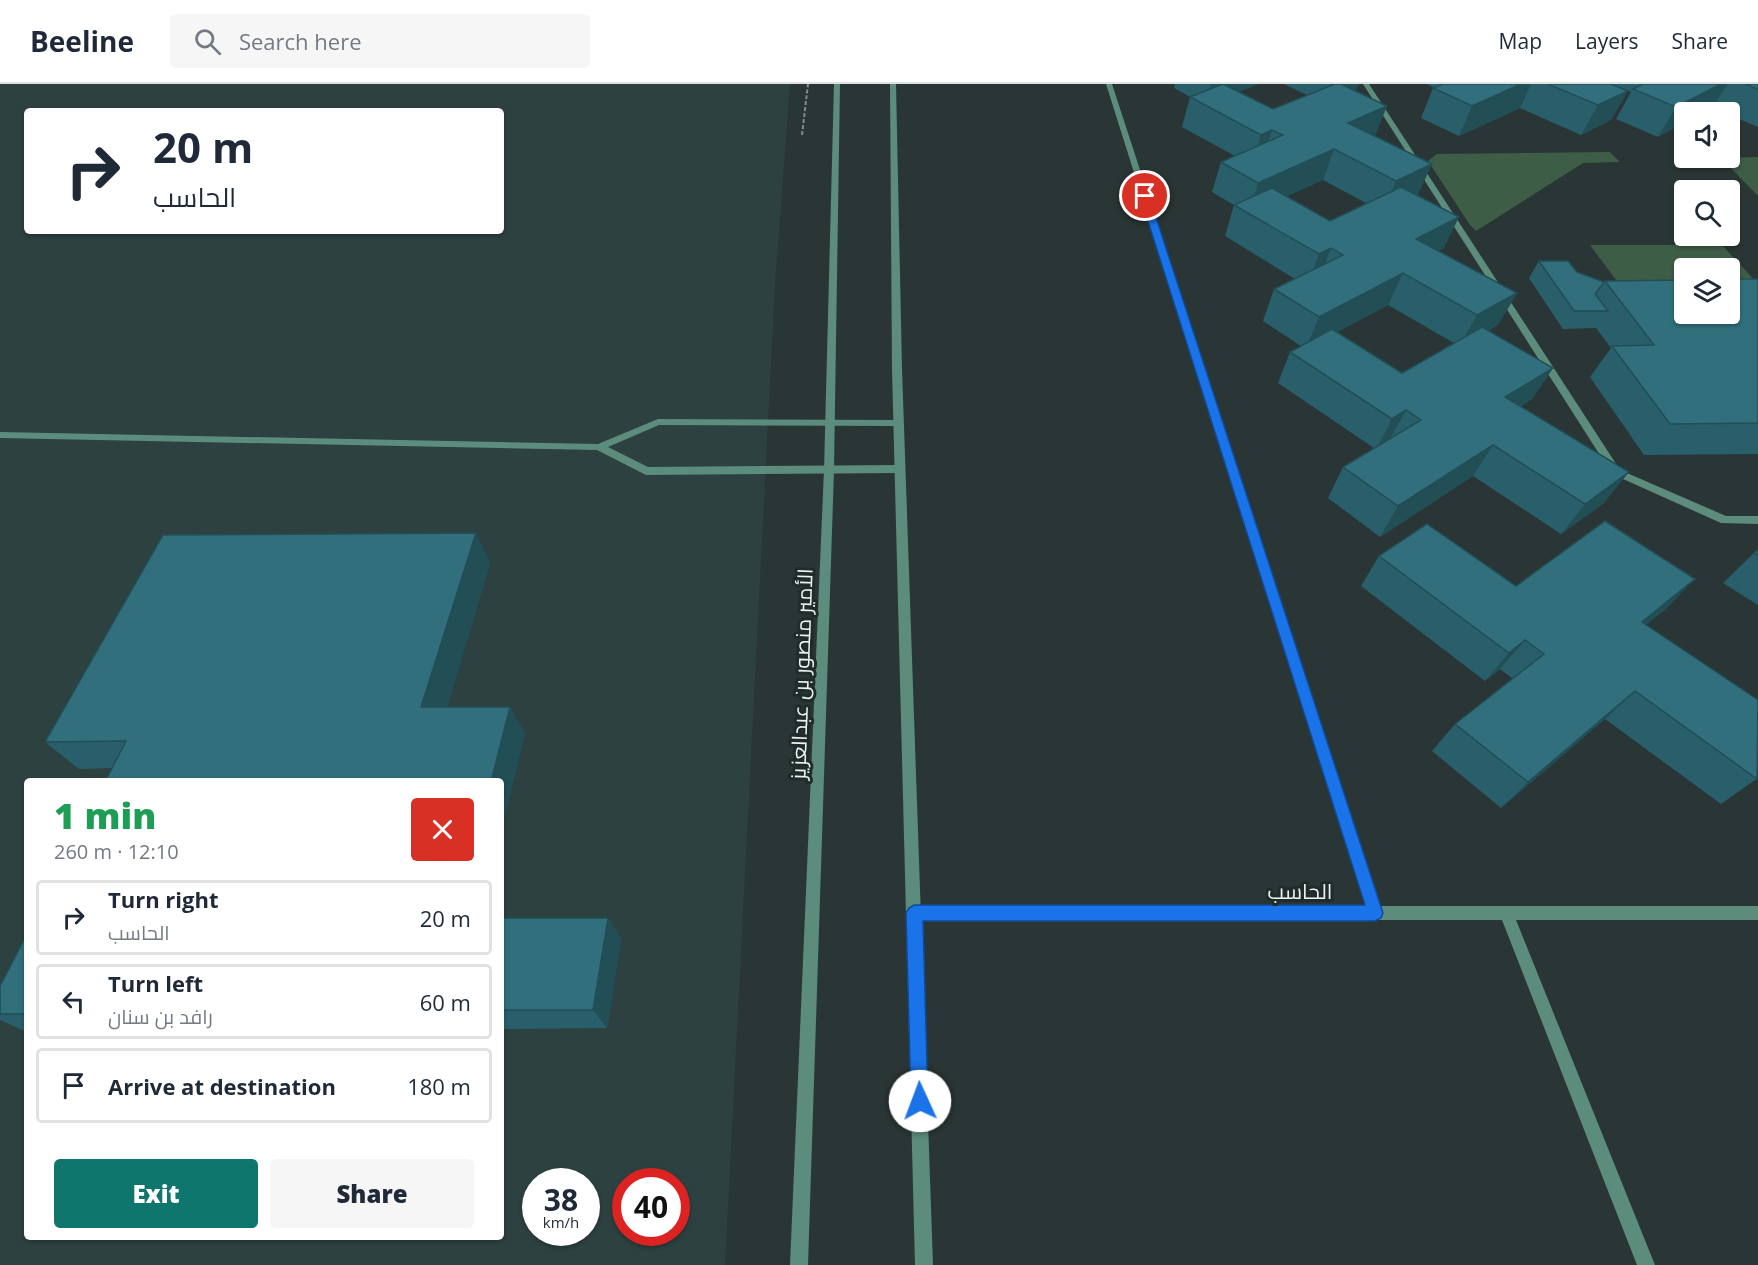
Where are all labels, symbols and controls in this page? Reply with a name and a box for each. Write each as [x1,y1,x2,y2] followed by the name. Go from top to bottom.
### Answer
[170,14,590,68] search box
[30,22,134,60] text: Beeline
[191,25,224,58] icon: search
[239,26,362,56] text: Search here
[1499,27,1542,55] text: Map
[1575,27,1639,55] text: Layers
[1672,27,1728,55] text: Share
[1674,102,1740,324] map controls
[1674,102,1740,168] button: sound
[153,118,253,175] text: 20 m
[54,132,132,210] icon: right
[1119,170,1170,221] pin
[153,178,236,215] text: الحاسب
[1128,179,1161,212] icon: arrive
[1674,180,1740,246] button: search
[1674,258,1740,324] button: layers
[783,568,819,781] street label: الأمير منصور بن عبدالعزيز
[54,791,156,840] text: 1 min
[411,798,474,861] button: close
[54,838,179,865] text: 260 m · 12:10
[1268,877,1332,905] street label: الحاسب
[108,884,219,914] text: Turn right
[57,901,90,934] icon: right
[420,903,471,933] text: 20 m
[108,919,170,946] text: الحاسب
[108,968,203,998] text: Turn left
[57,985,90,1018] icon: left
[420,987,471,1017] text: 60 m
[108,1003,213,1030] text: رافد بن سنان
[57,1069,90,1102] icon: arrive
[888,1069,952,1133] position arrow
[108,1071,336,1101] text: Arrive at destination
[407,1071,471,1101] text: 180 m
[54,1159,258,1228] button: Exit
[270,1159,474,1228] button: Share
[612,1168,690,1246] speed limit sign: 40
[544,1179,578,1220] text: 38
[543,1212,579,1232] text: km/h

